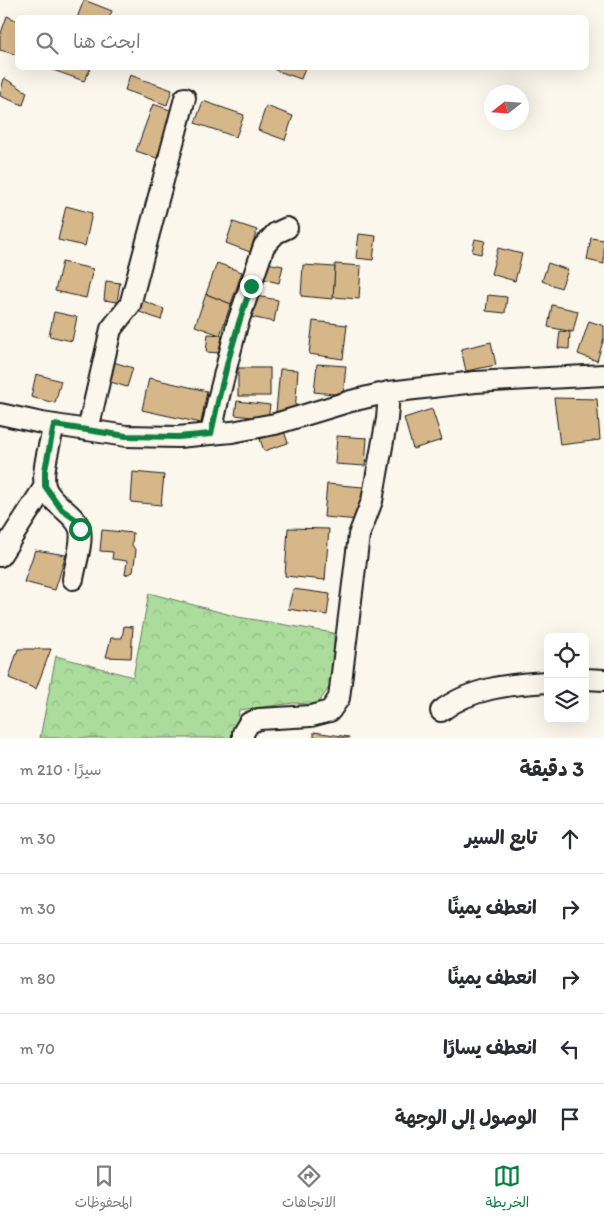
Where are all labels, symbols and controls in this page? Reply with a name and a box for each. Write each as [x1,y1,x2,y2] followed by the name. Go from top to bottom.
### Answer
[15,15,589,70] search box
[33,29,61,57] icon: search
[73,30,141,53] text: ابحث هنا
[484,85,529,130] north arrow
[240,275,263,298] route end
[69,518,92,541] route start
[544,633,589,723] map controls
[544,633,589,678] button: locate
[544,678,589,723] button: layers
[519,756,584,781] text: 3 دقيقة
[20,760,102,779] text: سيرًا · 210 m
[556,825,584,853] icon: ahead
[465,826,537,849] text: تابع السير
[20,829,56,848] text: 30 m
[556,895,584,923] icon: right
[448,896,537,919] text: انعطف يمينًا
[20,899,56,918] text: 30 m
[556,965,584,993] icon: right
[448,966,537,989] text: انعطف يمينًا
[20,969,56,988] text: 80 m
[556,1035,584,1063] icon: left
[443,1036,537,1059] text: انعطف يسارًا
[20,1039,55,1058] text: 70 m
[556,1105,584,1133] icon: arrive
[395,1106,537,1129] text: الوصول إلى الوجهة
[75,1162,132,1215] tab: المحفوظات
[282,1162,336,1215] tab: الاتجاهات
[486,1162,529,1215] tab: الخريطة

